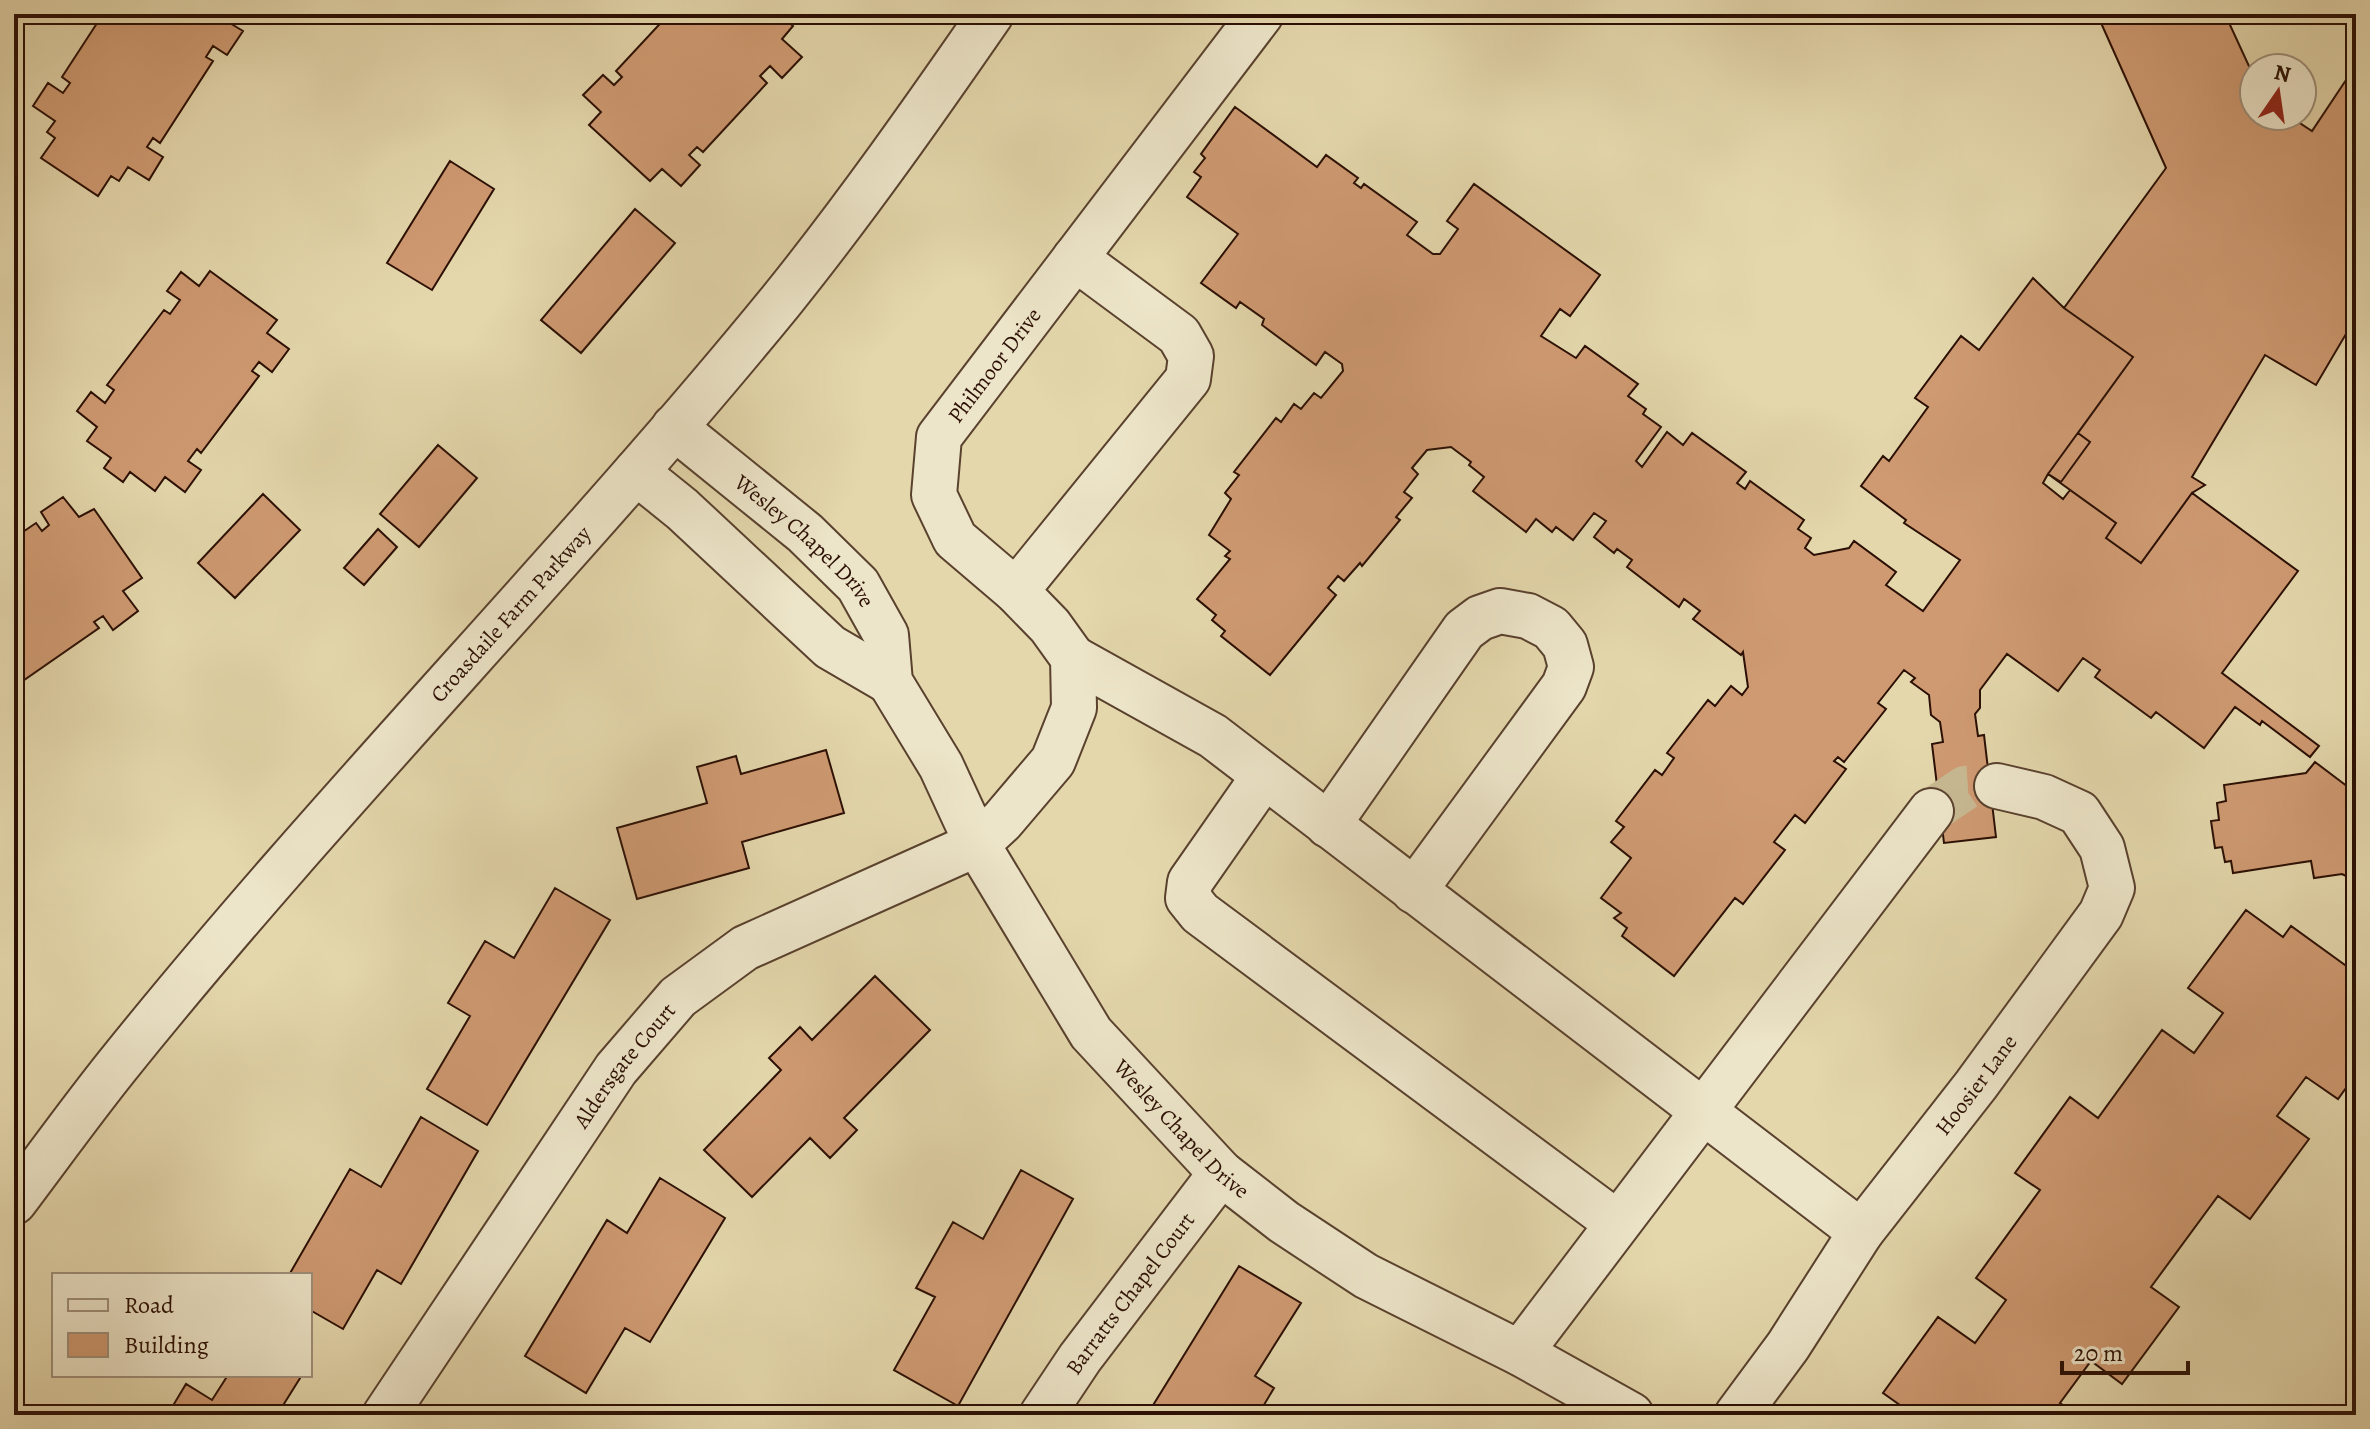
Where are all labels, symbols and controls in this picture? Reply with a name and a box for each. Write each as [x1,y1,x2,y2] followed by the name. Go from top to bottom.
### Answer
[2238,52,2318,132] north arrow
[2271,57,2293,90] text: N
[941,302,1048,429] street label: Philmoor Drive
[727,467,881,613] street label: Wesley Chapel Drive
[424,519,598,709] street label: Croasdaile Farm Parkway
[566,997,683,1135] street label: Aldersgate Court
[1928,1028,2024,1142] street label: Hoosier Lane
[1106,1052,1255,1206] street label: Wesley Chapel Drive
[1059,1206,1202,1381] street label: Barratts Chapel Court
[52,1273,312,1377] legend
[124,1289,174,1321] text: Road
[2062,1325,2188,1375] scale bar
[124,1329,209,1361] text: Building
[2074,1337,2123,1369] text: 20 m

